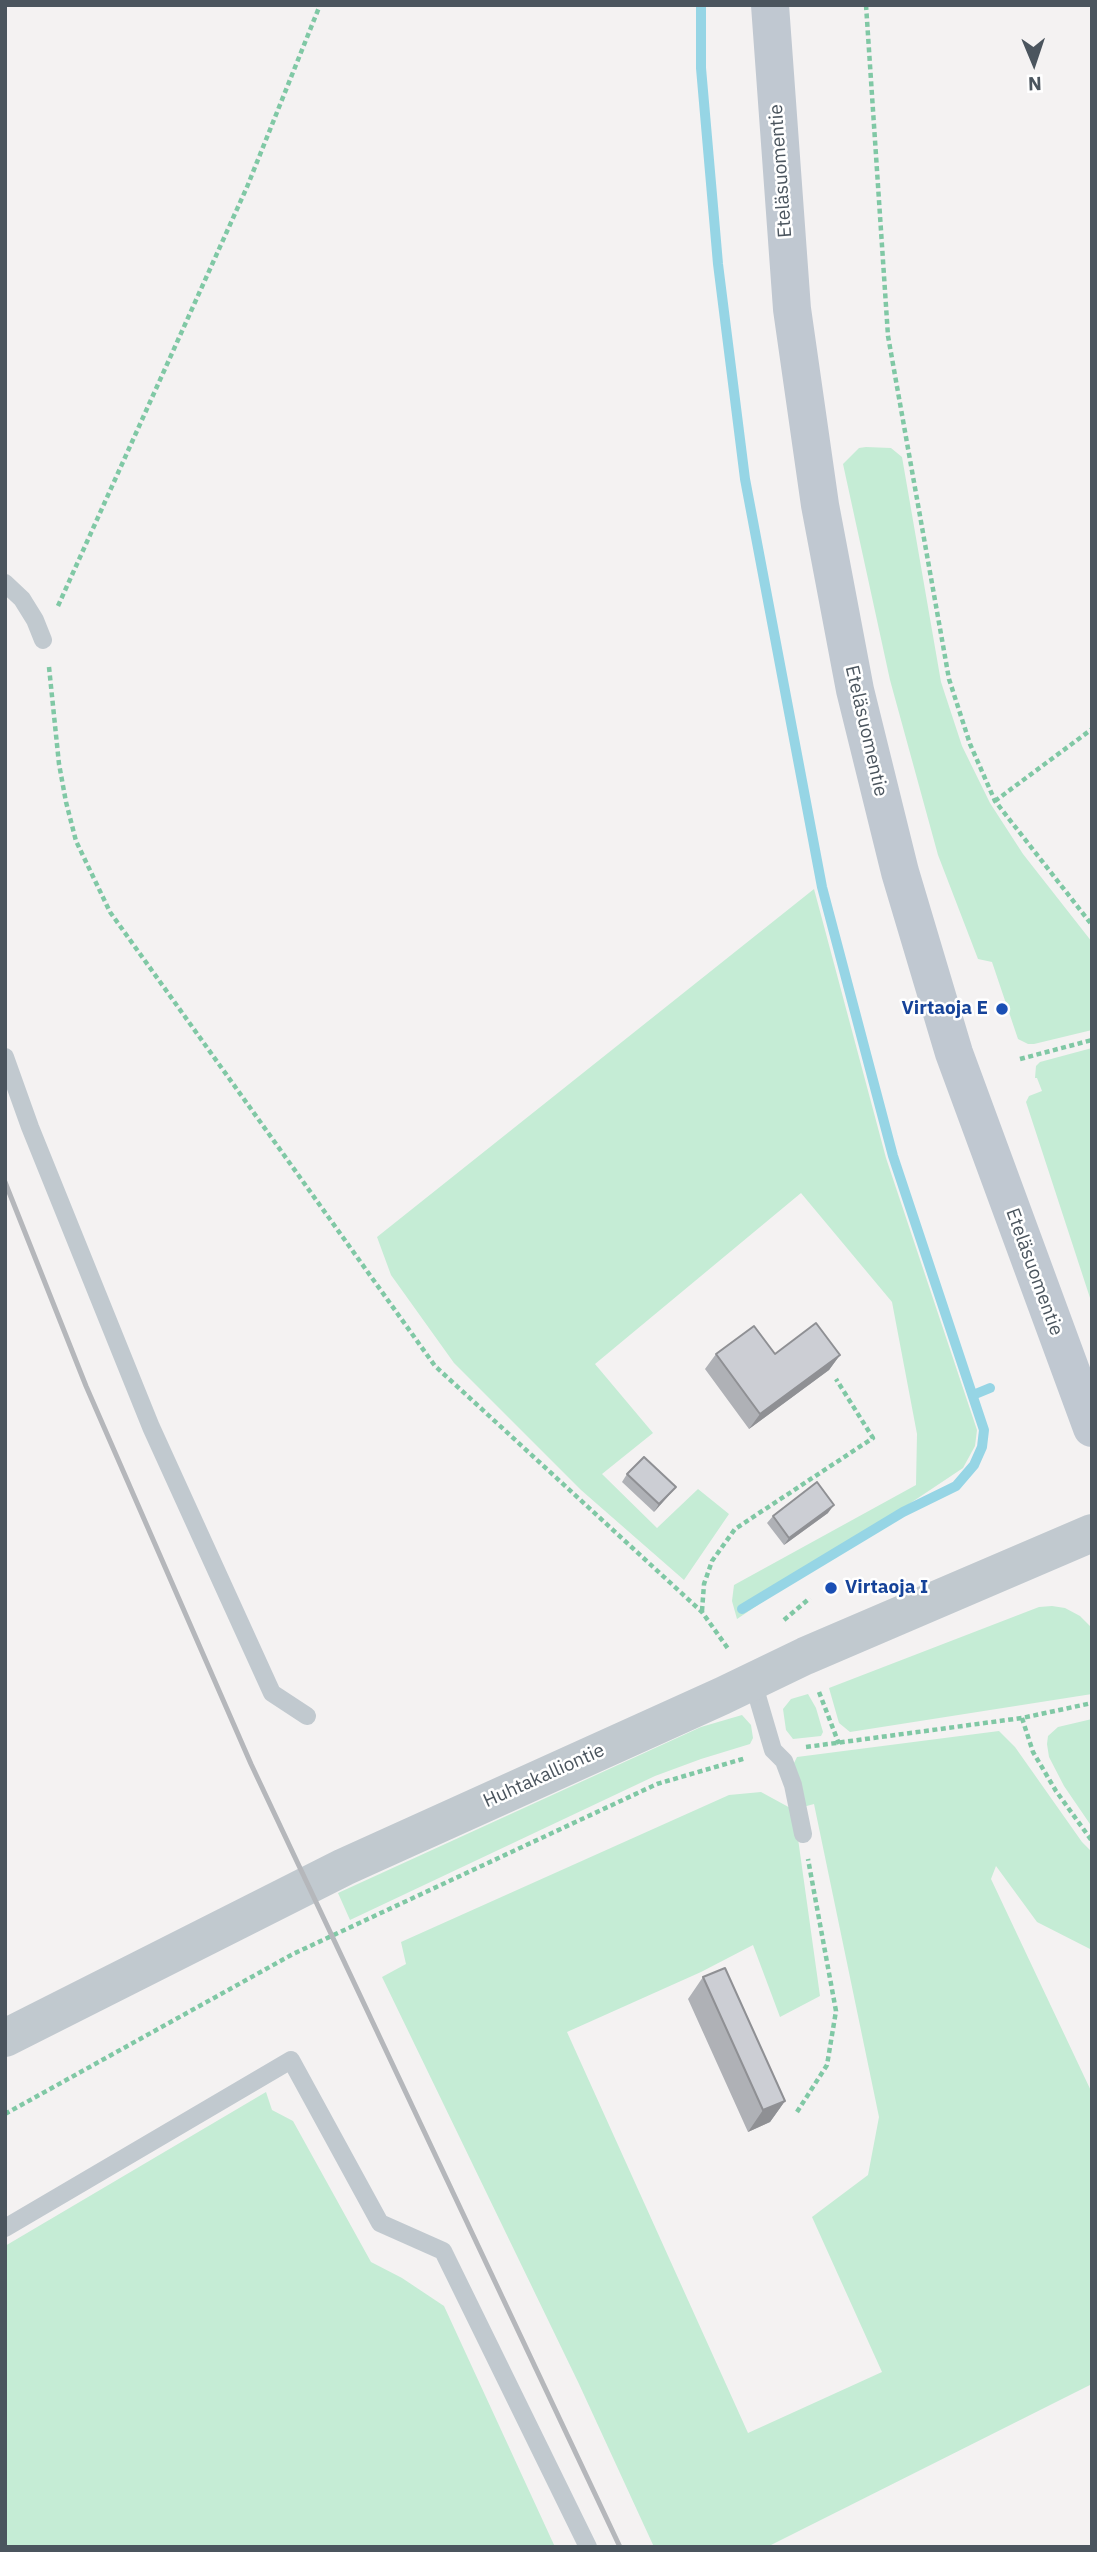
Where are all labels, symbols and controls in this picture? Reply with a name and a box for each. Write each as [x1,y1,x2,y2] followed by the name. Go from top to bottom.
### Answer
[999,28,1069,98] north arrow
[1027,72,1042,96] text: N
[765,103,797,239] street label: Eteläsuomentie
[840,663,892,799] street label: Eteläsuomentie
[901,998,988,1020] place label: Virtaoja E
[994,1001,1010,1017] marker: Virtaoja E
[1000,1205,1068,1339] street label: Eteläsuomentie
[845,1577,928,1599] place label: Virtaoja I
[823,1580,839,1596] marker: Virtaoja I
[480,1739,608,1813] street label: Huhtakalliontie

